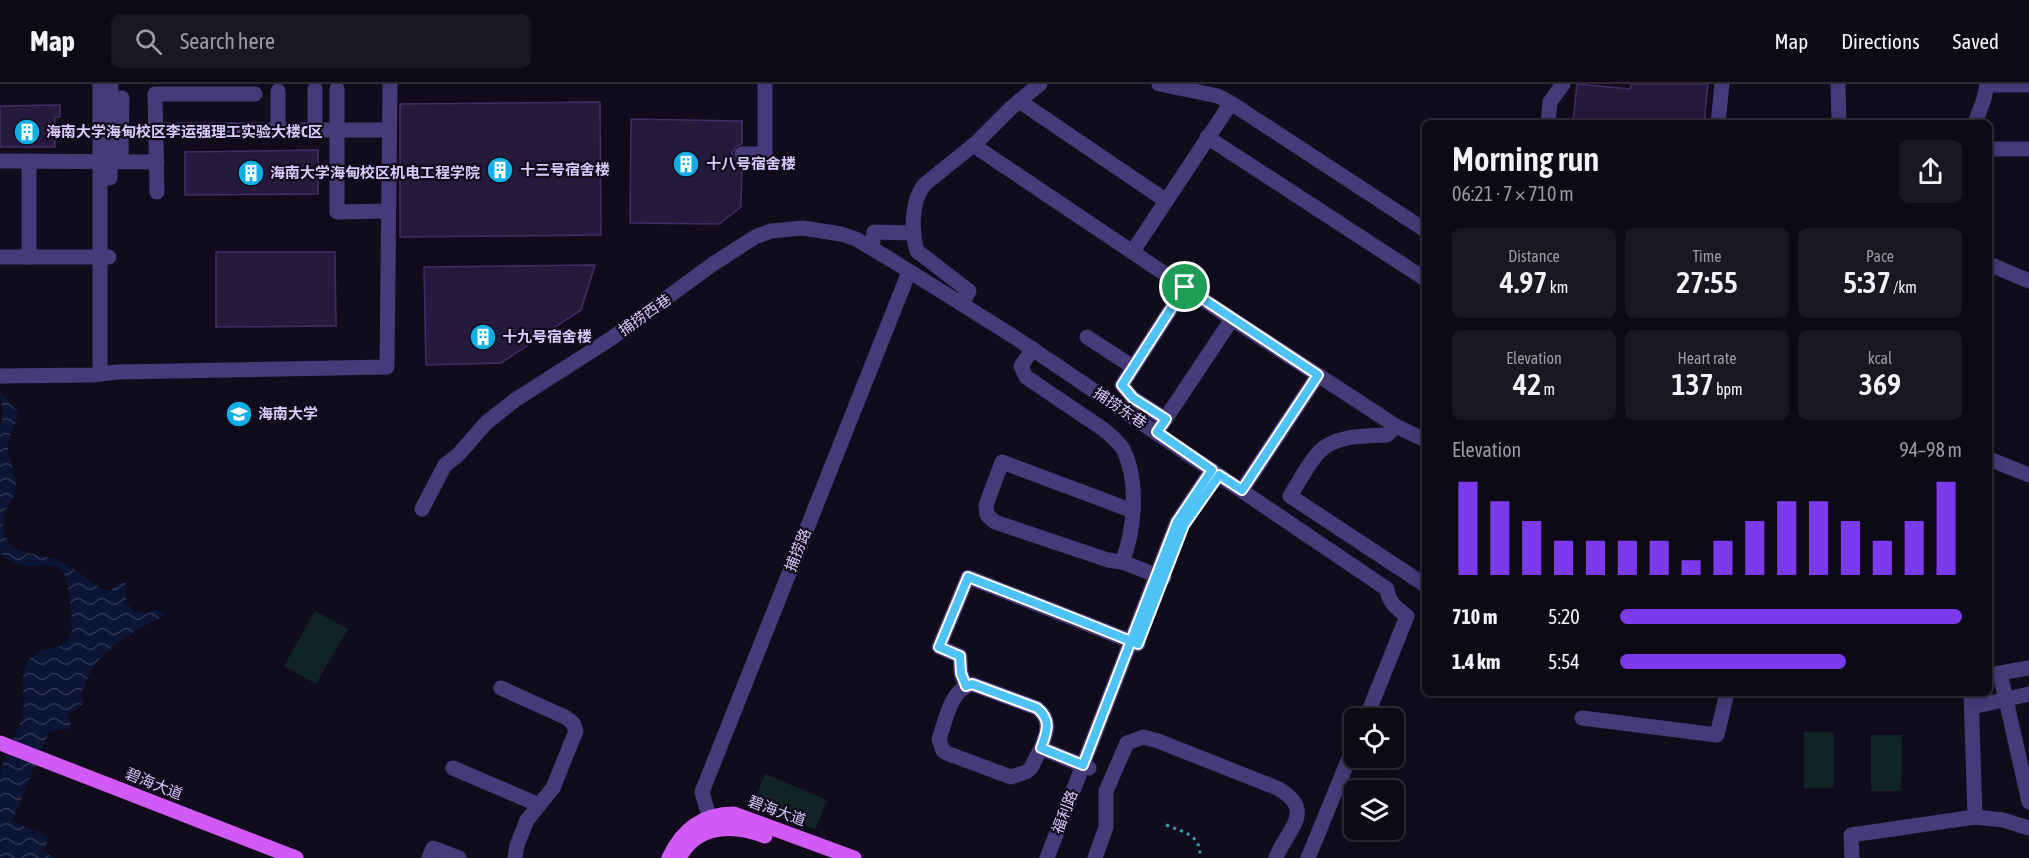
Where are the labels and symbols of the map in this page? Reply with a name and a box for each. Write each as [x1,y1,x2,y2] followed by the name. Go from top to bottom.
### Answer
[12,117,42,147] building icon: 海南大学海甸校区李运强理工实验大楼C区
[46,123,323,140] place label: 海南大学海甸校区李运强理工实验大楼C区
[671,149,701,179] building icon: 十八号宿舍楼
[485,155,515,185] building icon: 十三号宿舍楼
[706,155,796,172] place label: 十八号宿舍楼
[236,158,266,188] building icon: 海南大学海甸校区机电工程学院
[520,161,610,178] place label: 十三号宿舍楼
[270,164,480,181] place label: 海南大学海甸校区机电工程学院
[1159,261,1210,312] pin
[615,290,674,339] street label: 捕捞西巷
[468,322,498,352] building icon: 十九号宿舍楼
[502,328,592,345] place label: 十九号宿舍楼
[1091,384,1150,431] street label: 捕捞东巷
[224,399,254,429] school or university icon: 海南大学
[258,405,318,422] place label: 海南大学
[781,526,814,574] street label: 捕捞路
[123,764,185,803] street label: 碧海大道
[1049,788,1081,836] street label: 福利路
[746,792,808,829] street label: 碧海大道

